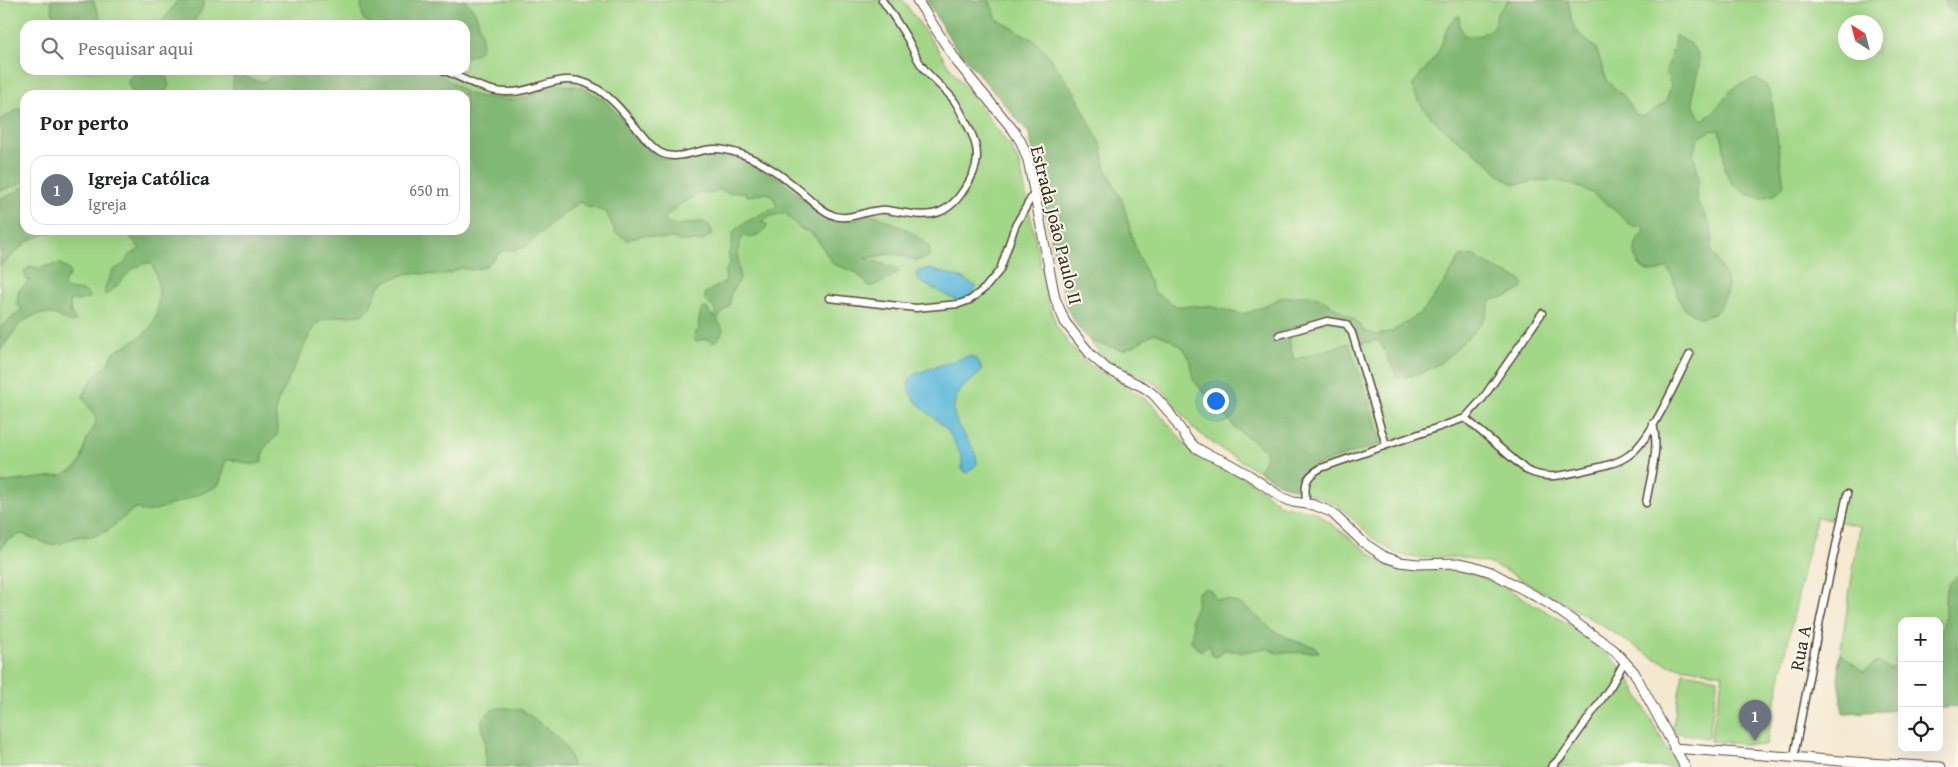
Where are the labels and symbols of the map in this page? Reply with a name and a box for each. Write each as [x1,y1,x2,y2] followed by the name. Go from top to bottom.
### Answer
[1838,15,1883,60] north arrow
[1024,143,1090,307] street label: Estrada João Paulo II
[1203,388,1229,414] your location
[1782,622,1818,673] street label: Rua A
[1739,700,1771,741] pin: 1

